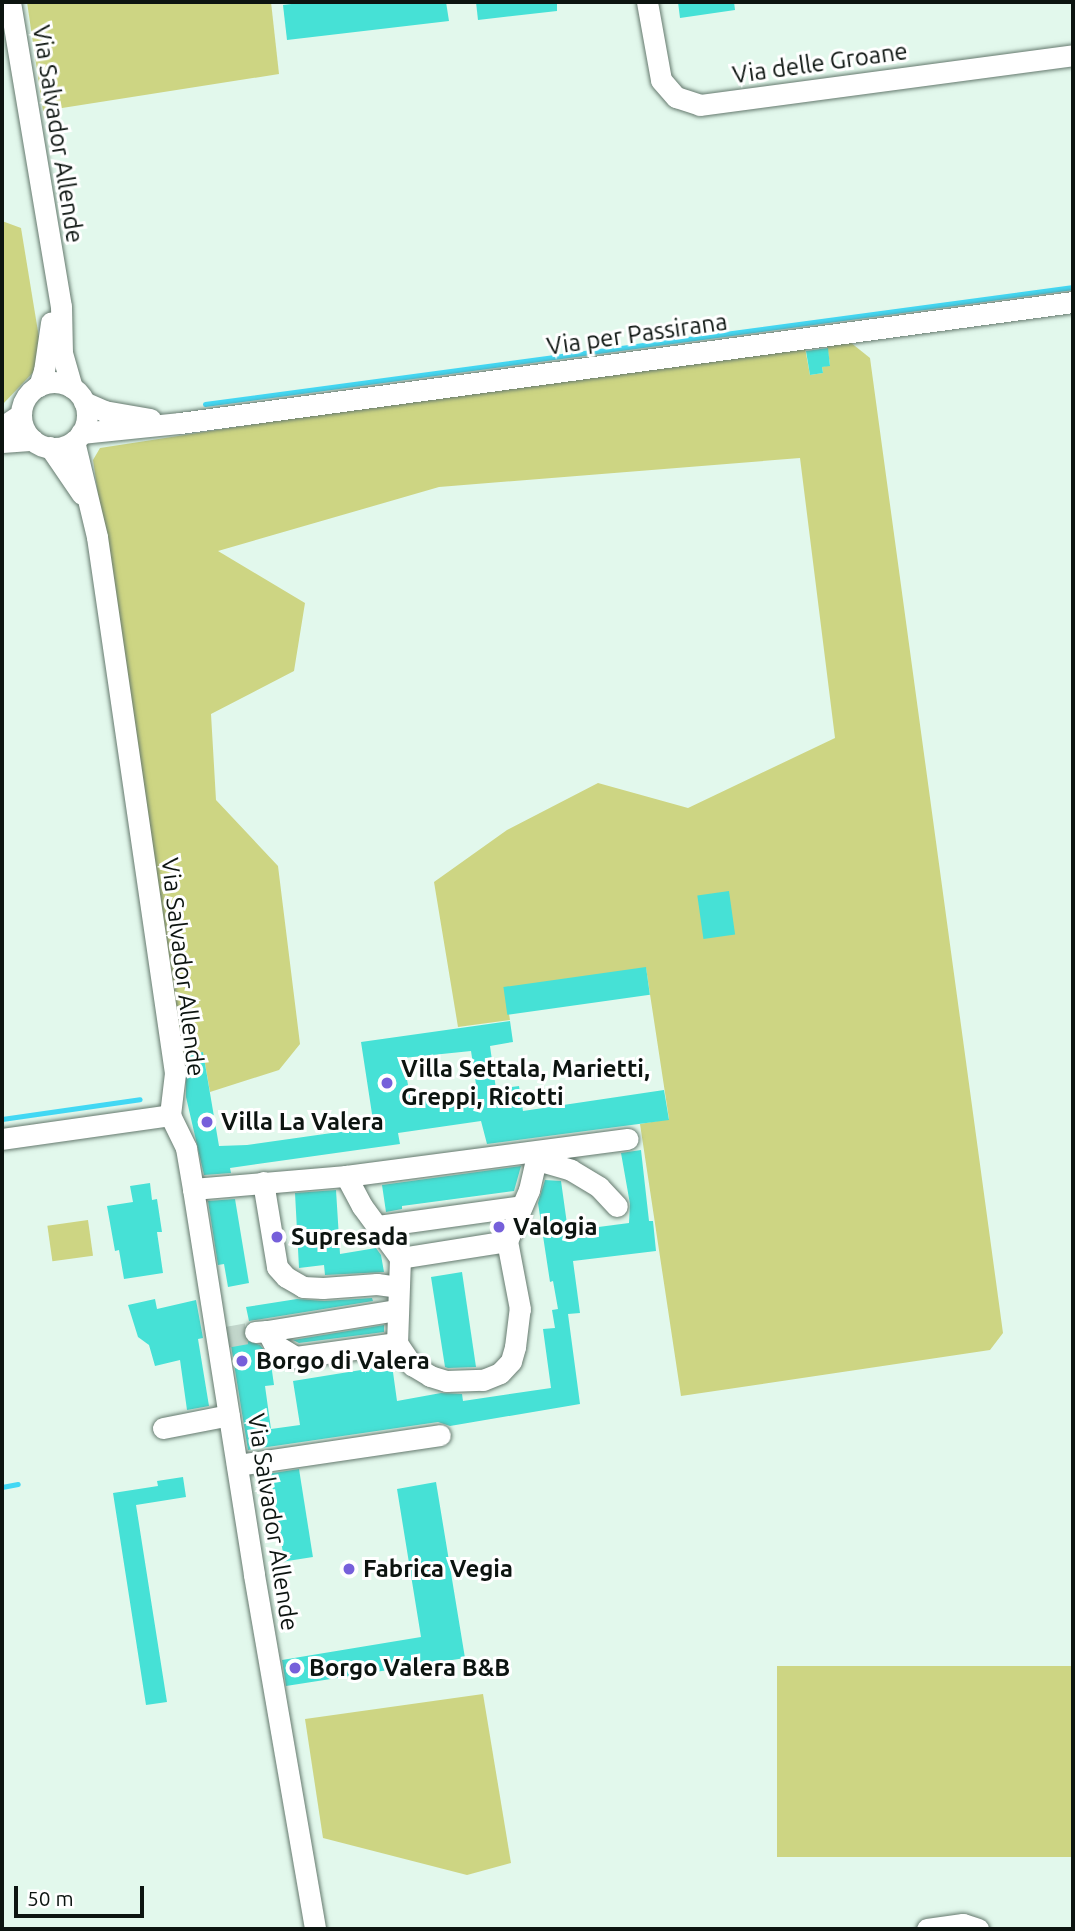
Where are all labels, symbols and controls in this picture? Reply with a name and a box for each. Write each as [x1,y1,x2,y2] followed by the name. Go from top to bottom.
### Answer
[27,23,89,245] street label: Via Salvador Allende
[731,36,909,90] street label: Via delle Groane
[545,307,729,361] street label: Via per Passirana
[155,856,211,1078] street label: Via Salvador Allende
[401,1055,650,1111] place label: Villa Settala, Marietti, Greppi, Ricotti
[379,1075,395,1091] marker: Villa Settala, Marietti, Greppi, Ricotti
[221,1108,384,1136] place label: Villa La Valera
[199,1114,215,1130] marker: Villa La Valera
[513,1213,598,1241] place label: Valogia
[491,1219,507,1235] marker: Valogia
[291,1223,408,1251] place label: Supresada
[269,1229,285,1245] marker: Supresada
[256,1347,430,1375] place label: Borgo di Valera
[234,1353,250,1369] marker: Borgo di Valera
[242,1411,304,1633] street label: Via Salvador Allende
[363,1555,513,1583] place label: Fabrica Vegia
[341,1561,357,1577] marker: Fabrica Vegia
[309,1654,510,1682] place label: Borgo Valera B&B
[287,1660,303,1676] marker: Borgo Valera B&B
[18,1871,147,1915] scale bar
[27,1886,74,1910] text: 50 m

